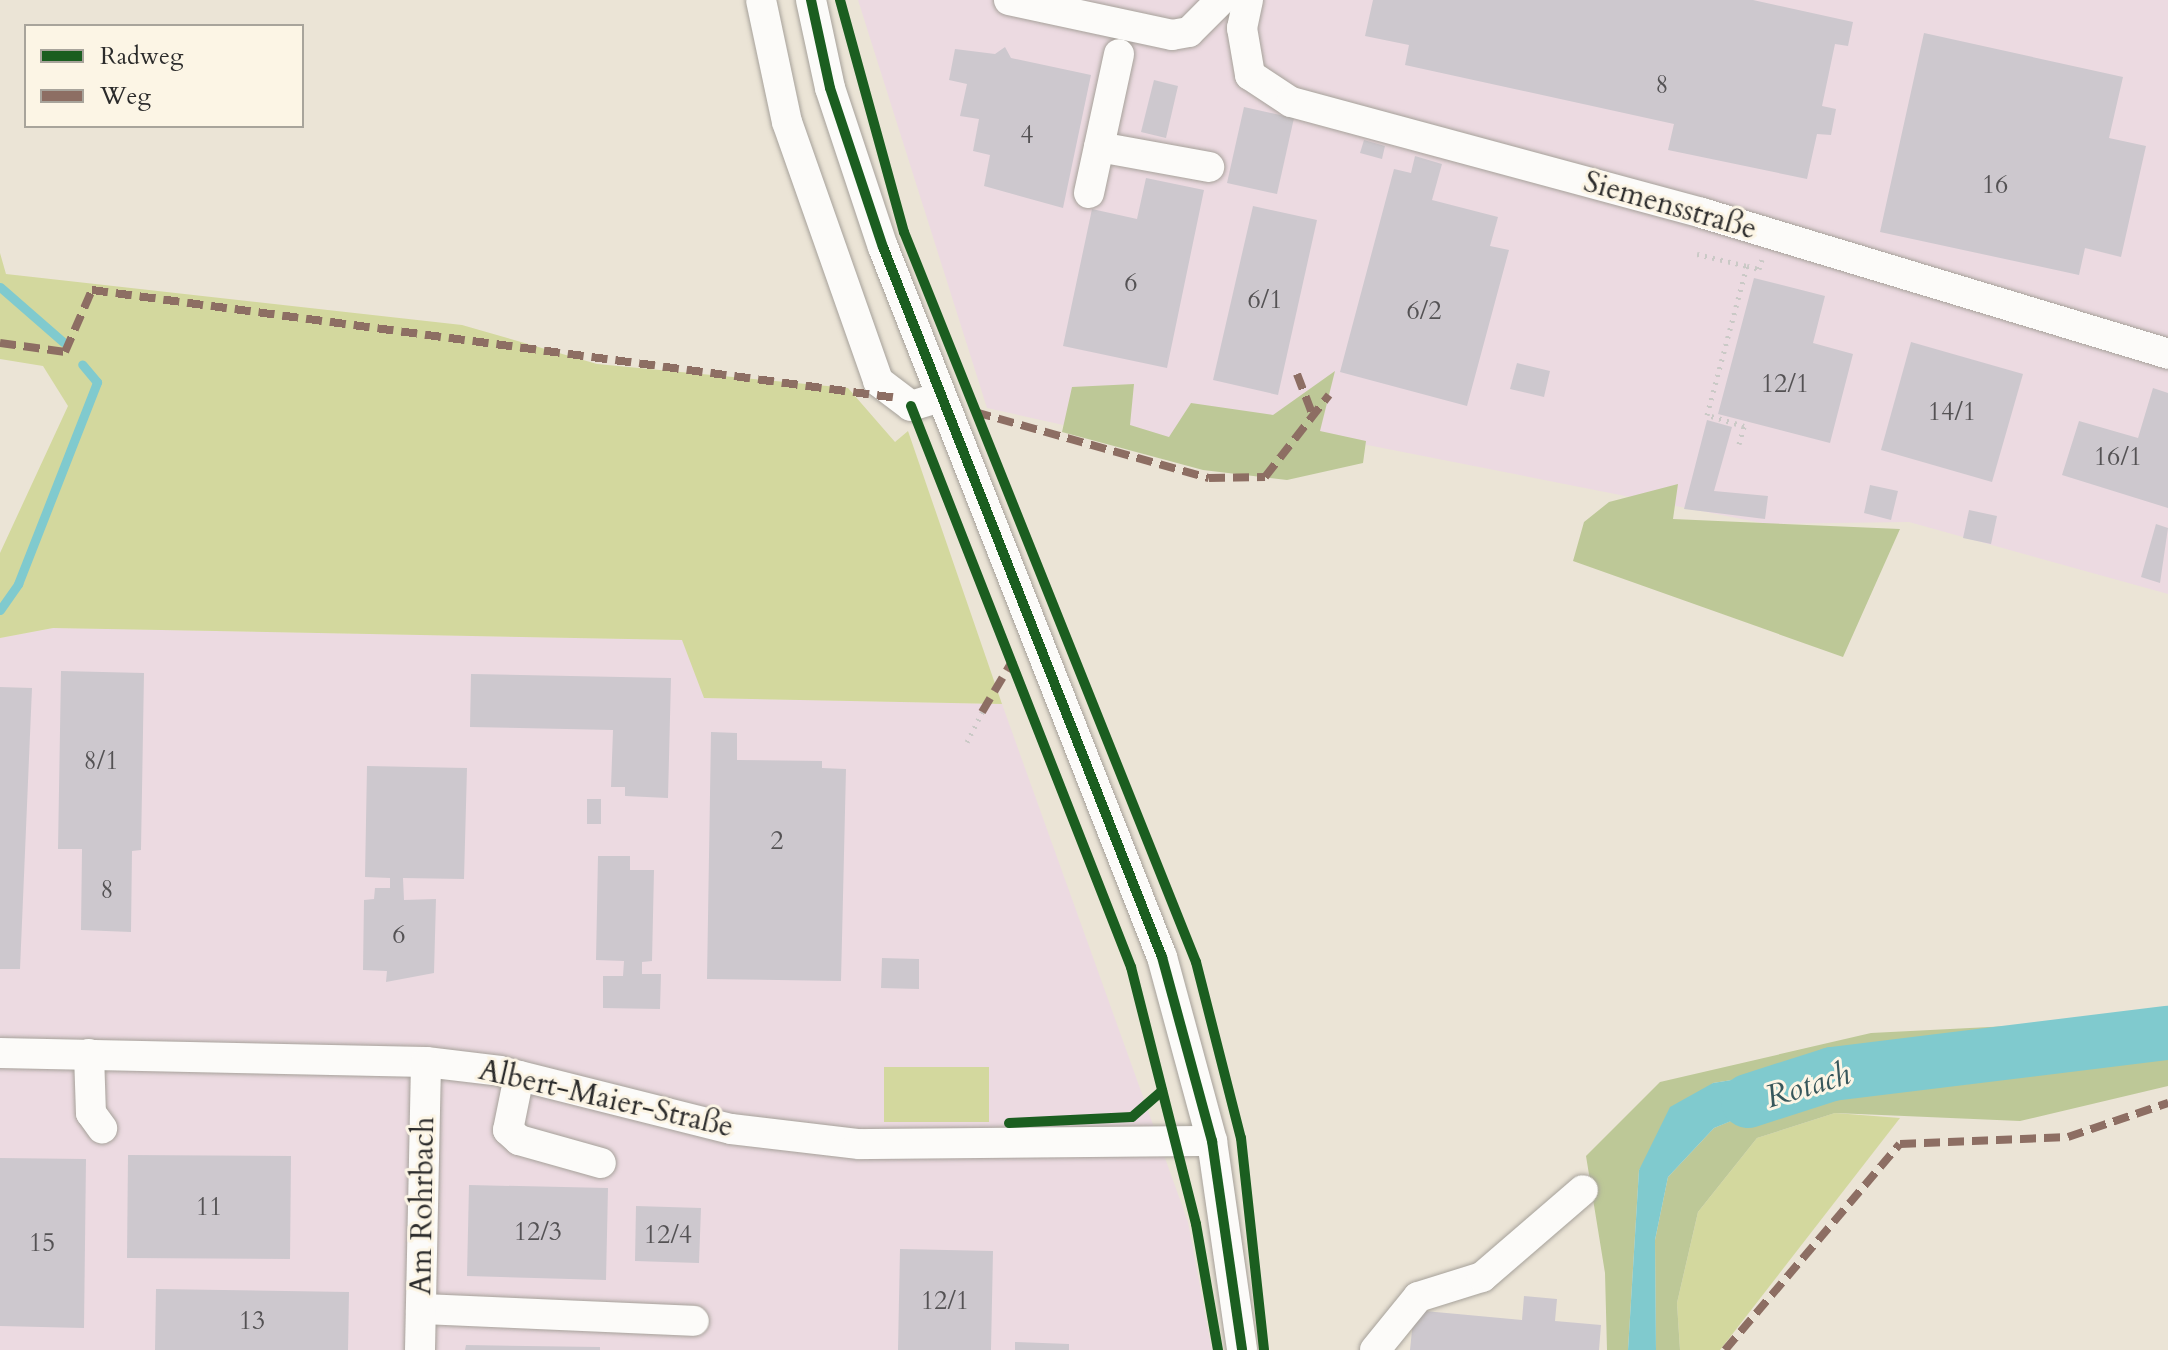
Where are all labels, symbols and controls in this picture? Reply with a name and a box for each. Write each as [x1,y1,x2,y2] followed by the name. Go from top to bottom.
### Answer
[24,24,304,128] legend
[100,40,183,73] text: Radweg
[1655,69,1669,101] house number: 8
[100,80,151,113] text: Weg
[1020,119,1034,151] house number: 4
[1579,164,1761,248] street label: Siemensstraße
[1982,169,2008,201] house number: 16
[1124,267,1138,299] house number: 6
[1247,284,1283,316] house number: 6/1
[1406,295,1442,327] house number: 6/2
[1761,368,1809,400] house number: 12/1
[1928,396,1976,428] house number: 14/1
[2094,441,2142,473] house number: 16/1
[83,745,119,777] house number: 8/1
[770,825,784,857] house number: 2
[100,874,114,906] house number: 8
[392,919,406,951] house number: 6
[475,1052,737,1146] street label: Albert-Maier-Straße
[1761,1055,1855,1117] water label: Rotach
[403,1117,443,1295] street label: Am Rohrbach
[196,1191,222,1223] house number: 11
[514,1216,562,1248] house number: 12/3
[644,1219,692,1251] house number: 12/4
[29,1227,55,1259] house number: 15
[921,1285,969,1317] house number: 12/1
[239,1305,265,1337] house number: 13

